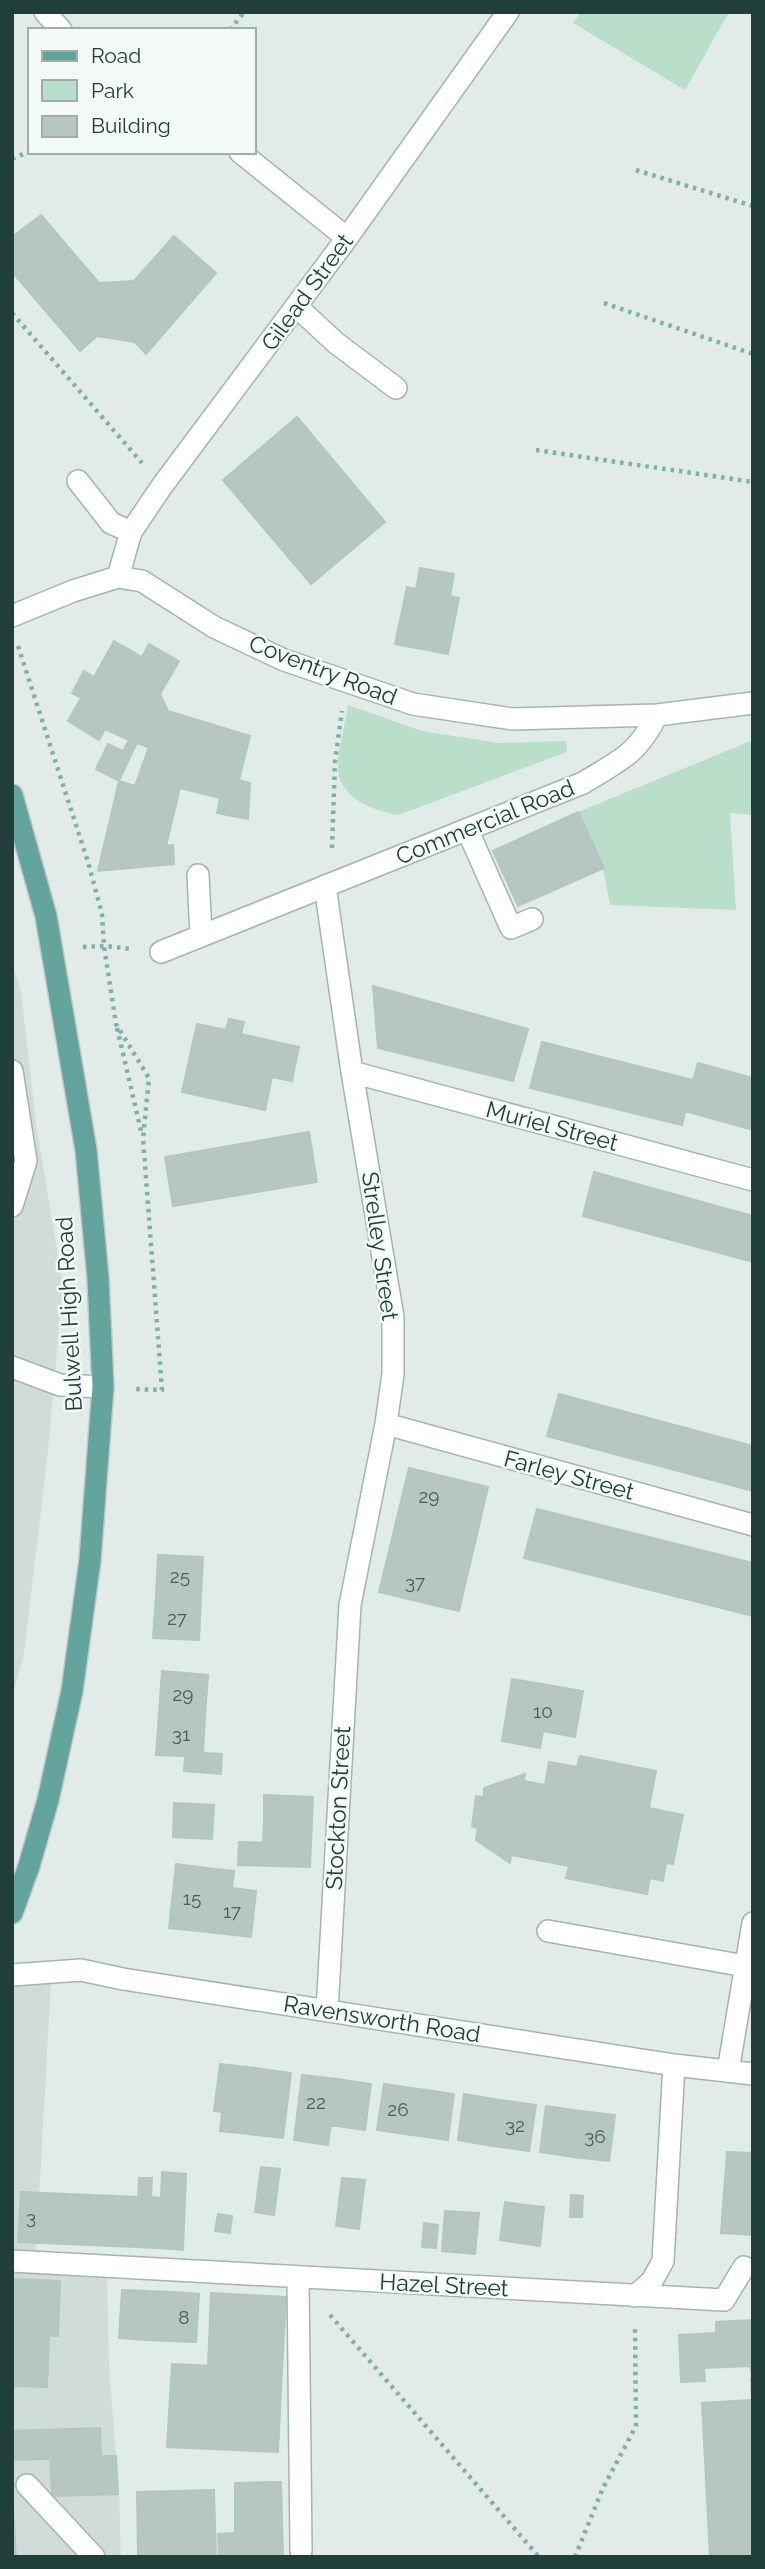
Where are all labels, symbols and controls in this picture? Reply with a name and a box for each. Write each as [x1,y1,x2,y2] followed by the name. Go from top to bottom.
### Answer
[28,28,256,154] legend
[91,43,141,68] text: Road
[91,78,134,103] text: Park
[91,113,171,138] text: Building
[255,228,358,355] street label: Gilead Street
[245,629,401,710] street label: Coventry Road
[392,773,578,870] street label: Commercial Road
[483,1095,621,1156] street label: Muriel Street
[357,1170,404,1322] street label: Strelley Street
[50,1216,87,1412] street label: Bulwell High Road
[501,1444,637,1505] street label: Farley Street
[418,1485,440,1507] house number: 29
[170,1565,190,1587] house number: 25
[405,1571,425,1593] house number: 37
[167,1607,187,1629] house number: 27
[172,1683,194,1705] house number: 29
[533,1700,553,1722] house number: 10
[172,1723,190,1745] house number: 31
[320,1725,355,1891] street label: Stockton Street
[183,1887,201,1909] house number: 15
[223,1900,241,1922] house number: 17
[282,1990,482,2047] street label: Ravensworth Road
[306,2091,326,2113] house number: 22
[387,2098,409,2120] house number: 26
[505,2114,525,2136] house number: 32
[584,2125,606,2147] house number: 36
[26,2206,36,2228] house number: 3
[379,2268,510,2301] street label: Hazel Street
[178,2306,190,2328] house number: 8

